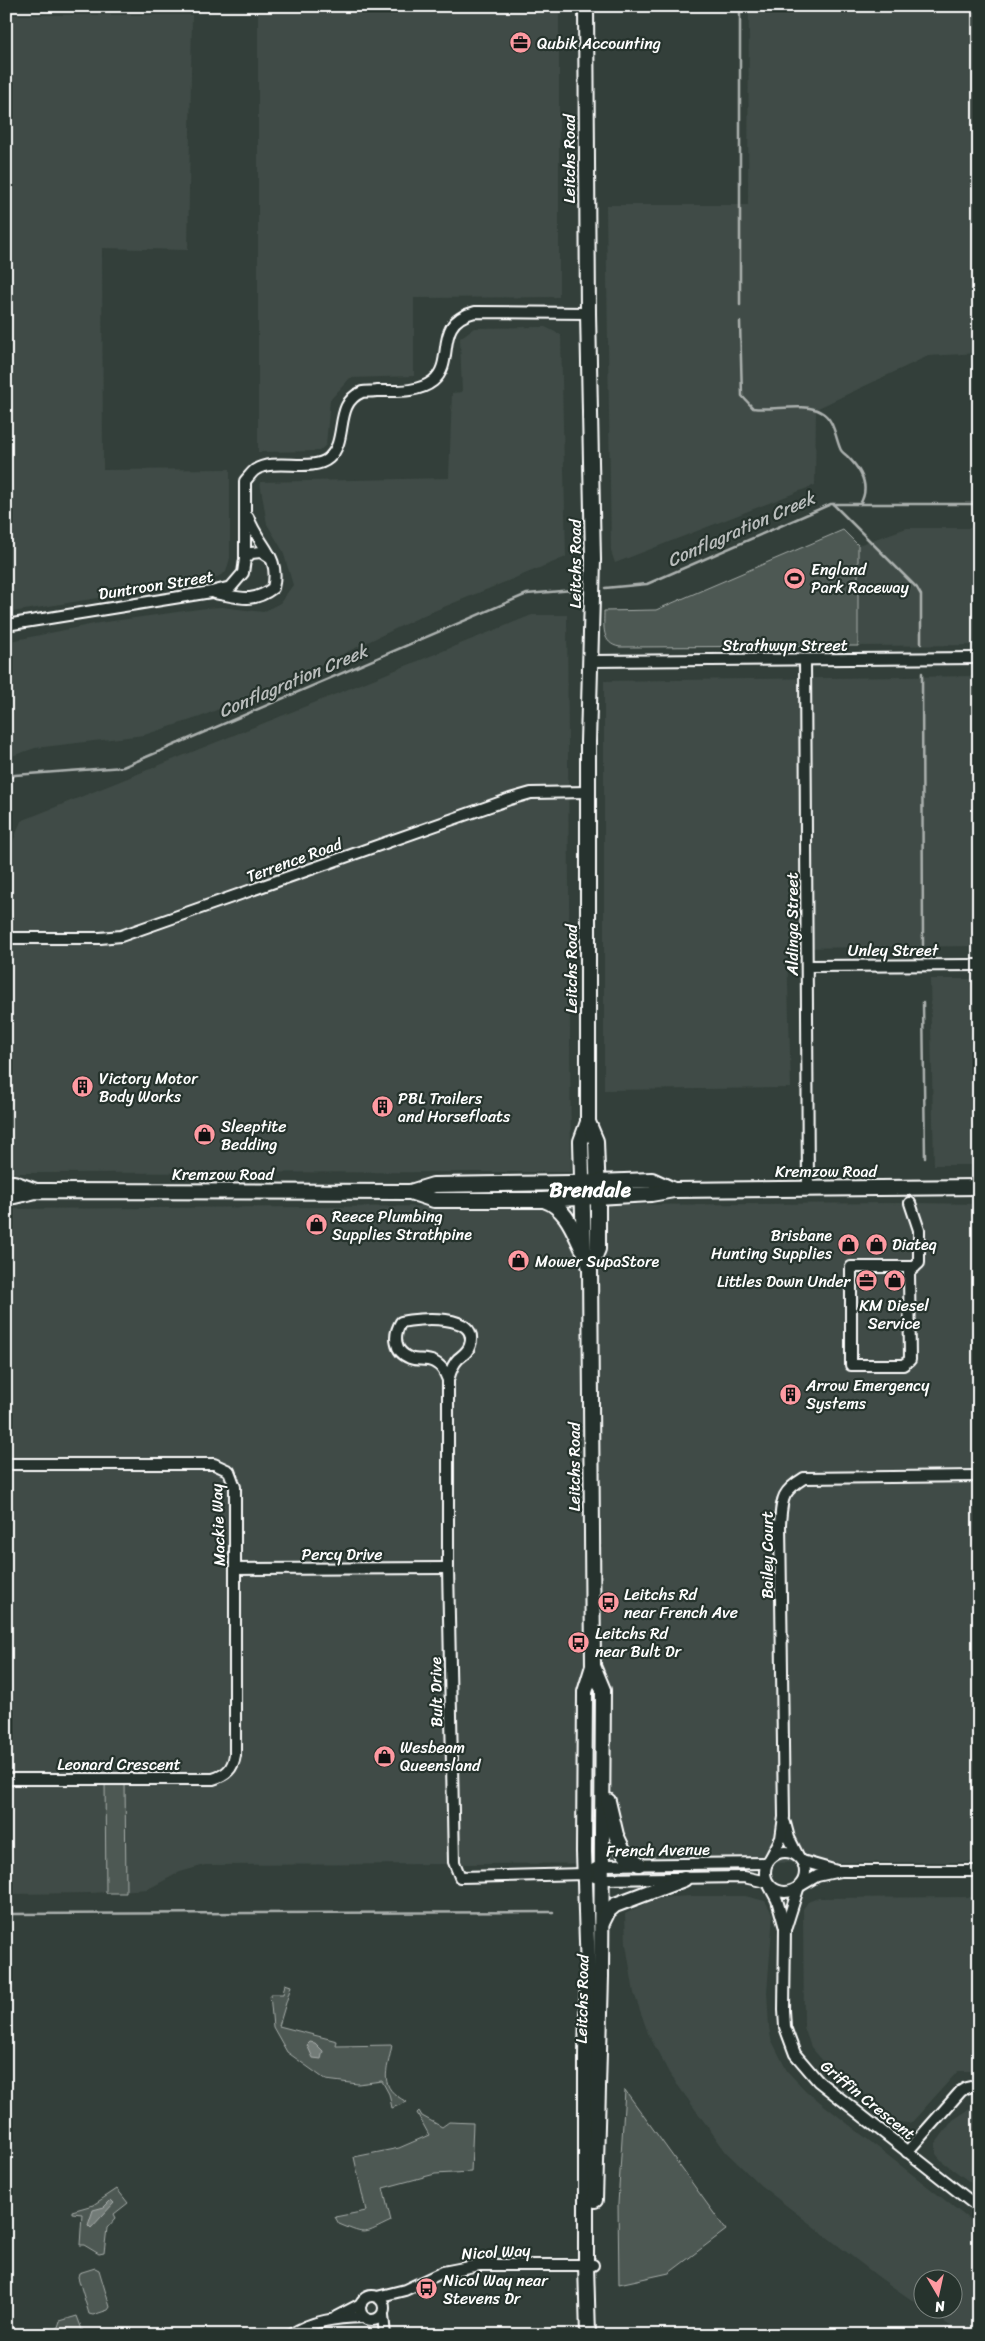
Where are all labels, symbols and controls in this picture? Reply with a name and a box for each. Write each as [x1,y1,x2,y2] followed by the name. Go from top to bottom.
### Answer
[537,29,661,58] place label: Qubik Accounting
[509,31,533,55] office icon: Qubik Accounting
[555,113,584,204] street label: Leitchs Road
[662,481,822,576] water label: Conflagration Creek
[561,518,590,609] street label: Leitchs Road
[811,555,909,602] place label: England Park Raceway
[96,562,216,608] street label: Duntroon Street
[783,566,807,590] sports icon: England Park Raceway
[722,631,848,660] street label: Strathwyn Street
[213,635,374,727] water label: Conflagration Creek
[242,829,347,891] street label: Terrence Road
[778,872,807,977] street label: Aldinga Street
[557,923,586,1014] street label: Leitchs Road
[848,936,939,965] street label: Unley Street
[99,1064,199,1111] place label: Victory Motor Body Works
[71,1075,95,1099] building icon: Victory Motor Body Works
[398,1084,511,1131] place label: PBL Trailers and Horsefloats
[370,1095,394,1119] building icon: PBL Trailers and Horsefloats
[221,1112,287,1159] place label: Sleeptite Bedding
[193,1123,217,1147] shop icon: Sleeptite Bedding
[775,1157,878,1186] street label: Kremzow Road
[172,1160,275,1189] street label: Kremzow Road
[549,1171,632,1209] district label: Brendale
[332,1202,472,1249] place label: Reece Plumbing Supplies Strathpine
[304,1213,328,1237] shop icon: Reece Plumbing Supplies Strathpine
[711,1221,833,1268] place label: Brisbane Hunting Supplies
[892,1230,937,1259] place label: Diateq
[836,1232,860,1256] shop icon: Brisbane Hunting Supplies
[864,1232,888,1256] shop icon: Diateq
[535,1247,660,1276] place label: Mower SupaStore
[507,1249,531,1273] shop icon: Mower SupaStore
[717,1267,851,1296] place label: Littles Down Under
[854,1269,878,1293] office icon: Littles Down Under
[882,1269,906,1293] shop icon: KM Diesel Service
[859,1291,929,1338] place label: KM Diesel Service
[805,1371,930,1418] place label: Arrow Emergency Systems
[778,1382,802,1406] building icon: Arrow Emergency Systems
[560,1421,589,1512] street label: Leitchs Road
[202,1483,234,1567] street label: Mackie Way
[753,1511,782,1599] street label: Bailey Court
[301,1540,383,1569] street label: Percy Drive
[624,1580,738,1627] place label: Leitchs Rd near French Ave
[596,1591,620,1615] bus stop icon: Leitchs Rd near French Ave
[595,1619,683,1666] place label: Leitchs Rd near Bult Dr
[567,1630,591,1654] bus stop icon: Leitchs Rd near Bult Dr
[421,1656,451,1727] street label: Bult Drive
[400,1733,482,1780] place label: Wesbeam Queensland
[372,1744,396,1768] shop icon: Wesbeam Queensland
[57,1750,181,1779] street label: Leonard Crescent
[606,1835,710,1865] street label: French Avenue
[567,1953,597,2044] street label: Leitchs Road
[814,2052,922,2148] street label: Griffin Crescent
[461,2236,532,2268] street label: Nicol Way
[443,2266,549,2313] place label: Nicol Way near Stevens Dr
[912,2268,962,2318] north arrow
[415,2277,439,2301] bus stop icon: Nicol Way near Stevens Dr
[933,2293,948,2319] text: N

